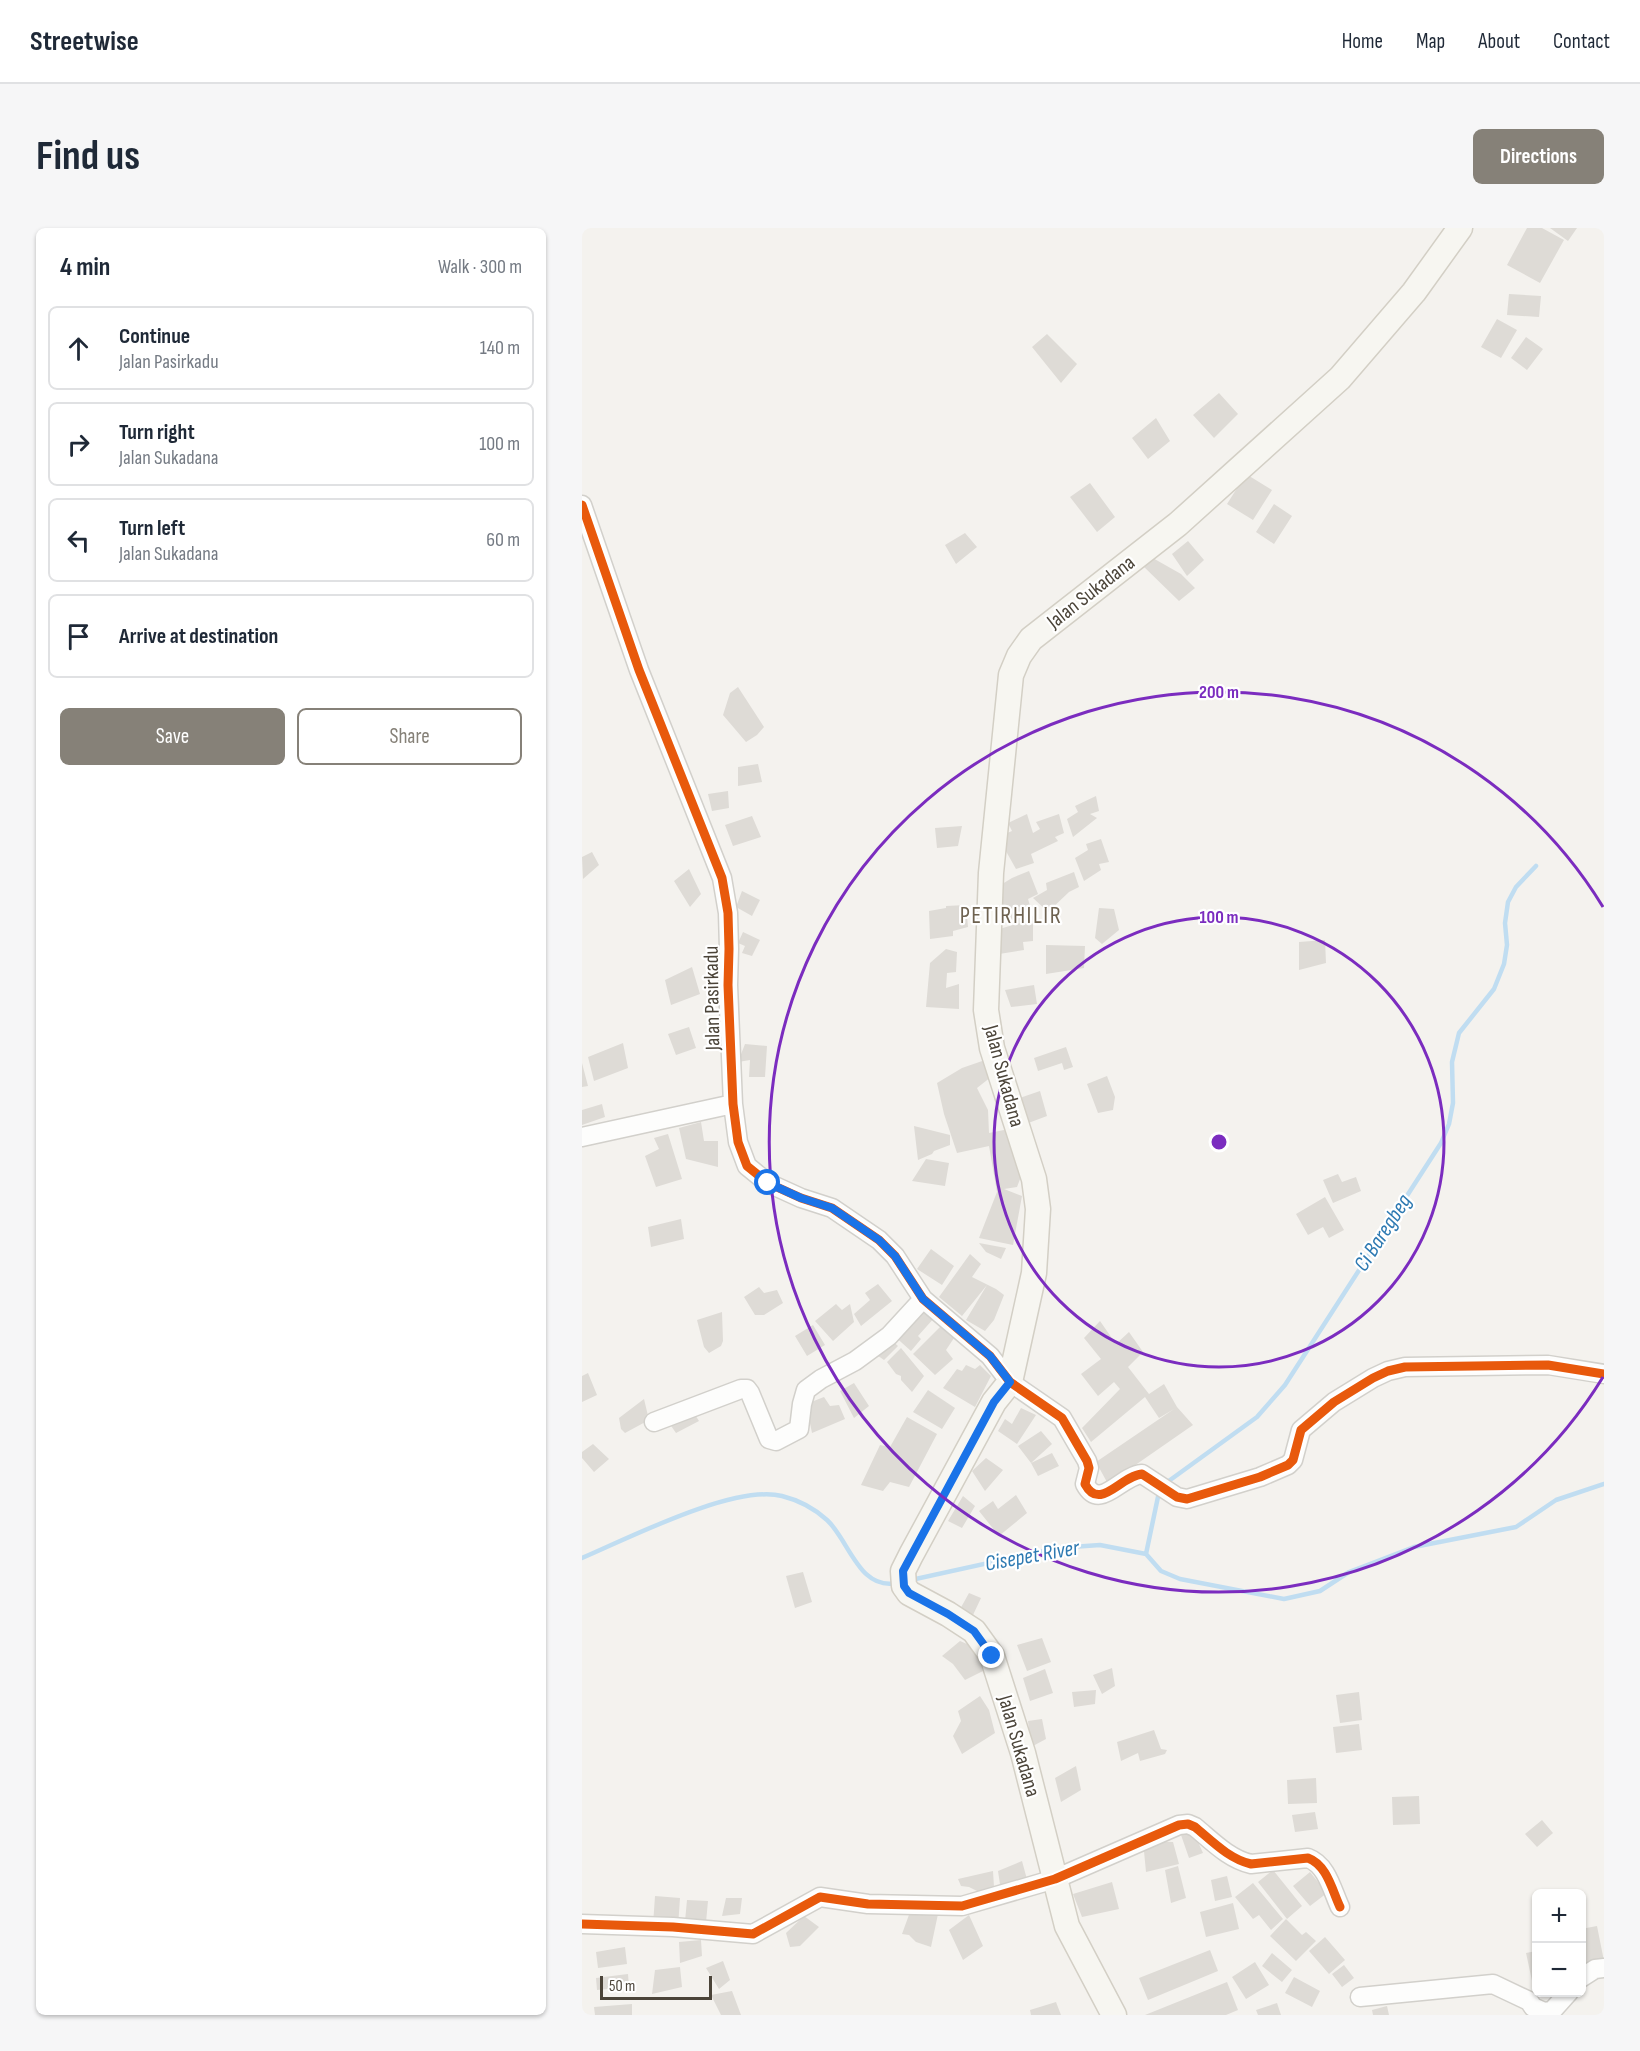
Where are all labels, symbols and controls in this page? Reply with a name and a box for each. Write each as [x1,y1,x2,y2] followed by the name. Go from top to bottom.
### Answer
[30,25,139,58] text: Streetwise
[1342,29,1383,54] text: Home
[1416,29,1445,54] text: Map
[1478,29,1520,54] text: About
[1553,29,1610,54] text: Contact
[1473,129,1604,184] button: Directions
[36,131,140,182] text: Find us
[60,252,110,283] text: 4 min
[438,255,522,279] text: Walk · 300 m
[119,323,190,350] text: Continue
[62,332,95,365] icon: ahead
[480,336,520,360] text: 140 m
[119,350,219,374] text: Jalan Pasirkadu
[119,419,195,446] text: Turn right
[62,428,95,461] icon: right
[479,432,520,456] text: 100 m
[119,446,219,470] text: Jalan Sukadana
[119,515,185,542] text: Turn left
[62,524,95,557] icon: left
[486,528,520,552] text: 60 m
[119,542,219,566] text: Jalan Sukadana
[1041,550,1140,635] street label: Jalan Sukadana
[62,620,95,653] icon: arrive
[119,623,278,650] text: Arrive at destination
[1199,682,1239,703] text: 200 m
[60,708,285,765] button: Save
[297,708,522,765] button: Share
[960,901,1062,930] district label: PETIRHILIR
[1200,907,1239,928] text: 100 m
[699,946,725,1051] street label: Jalan Pasirkadu
[978,1021,1030,1130] street label: Jalan Sukadana
[1209,1132,1229,1152] centre of rings
[754,1169,780,1195] route start
[1348,1189,1418,1277] water label: Ci Baregbeg
[983,1534,1082,1578] water label: Cisepet River
[978,1642,1004,1668] route end
[992,1691,1045,1800] street label: Jalan Sukadana
[1532,1889,1586,1997] map controls
[1532,1889,1586,1943] button: +
[1532,1943,1586,1997] button: −
[600,1973,712,2000] scale bar
[609,1977,635,1996] text: 50 m

